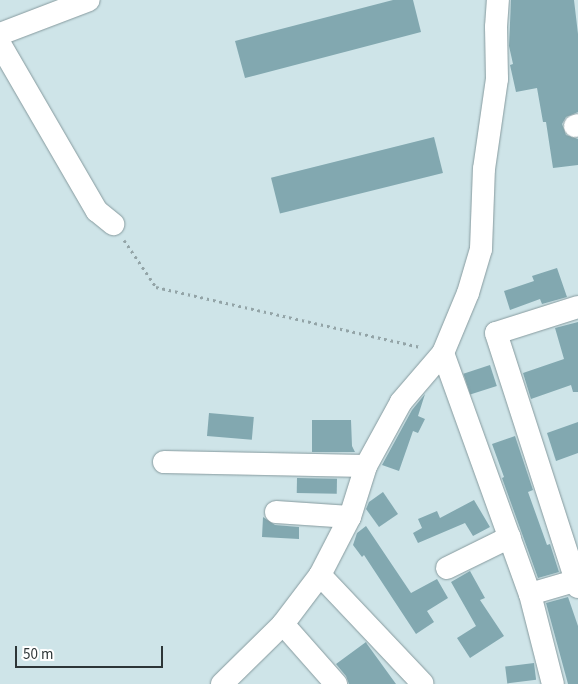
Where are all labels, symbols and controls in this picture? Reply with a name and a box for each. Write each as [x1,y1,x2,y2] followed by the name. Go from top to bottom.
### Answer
[18,636,165,668] scale bar
[23,644,53,665] text: 50 m

